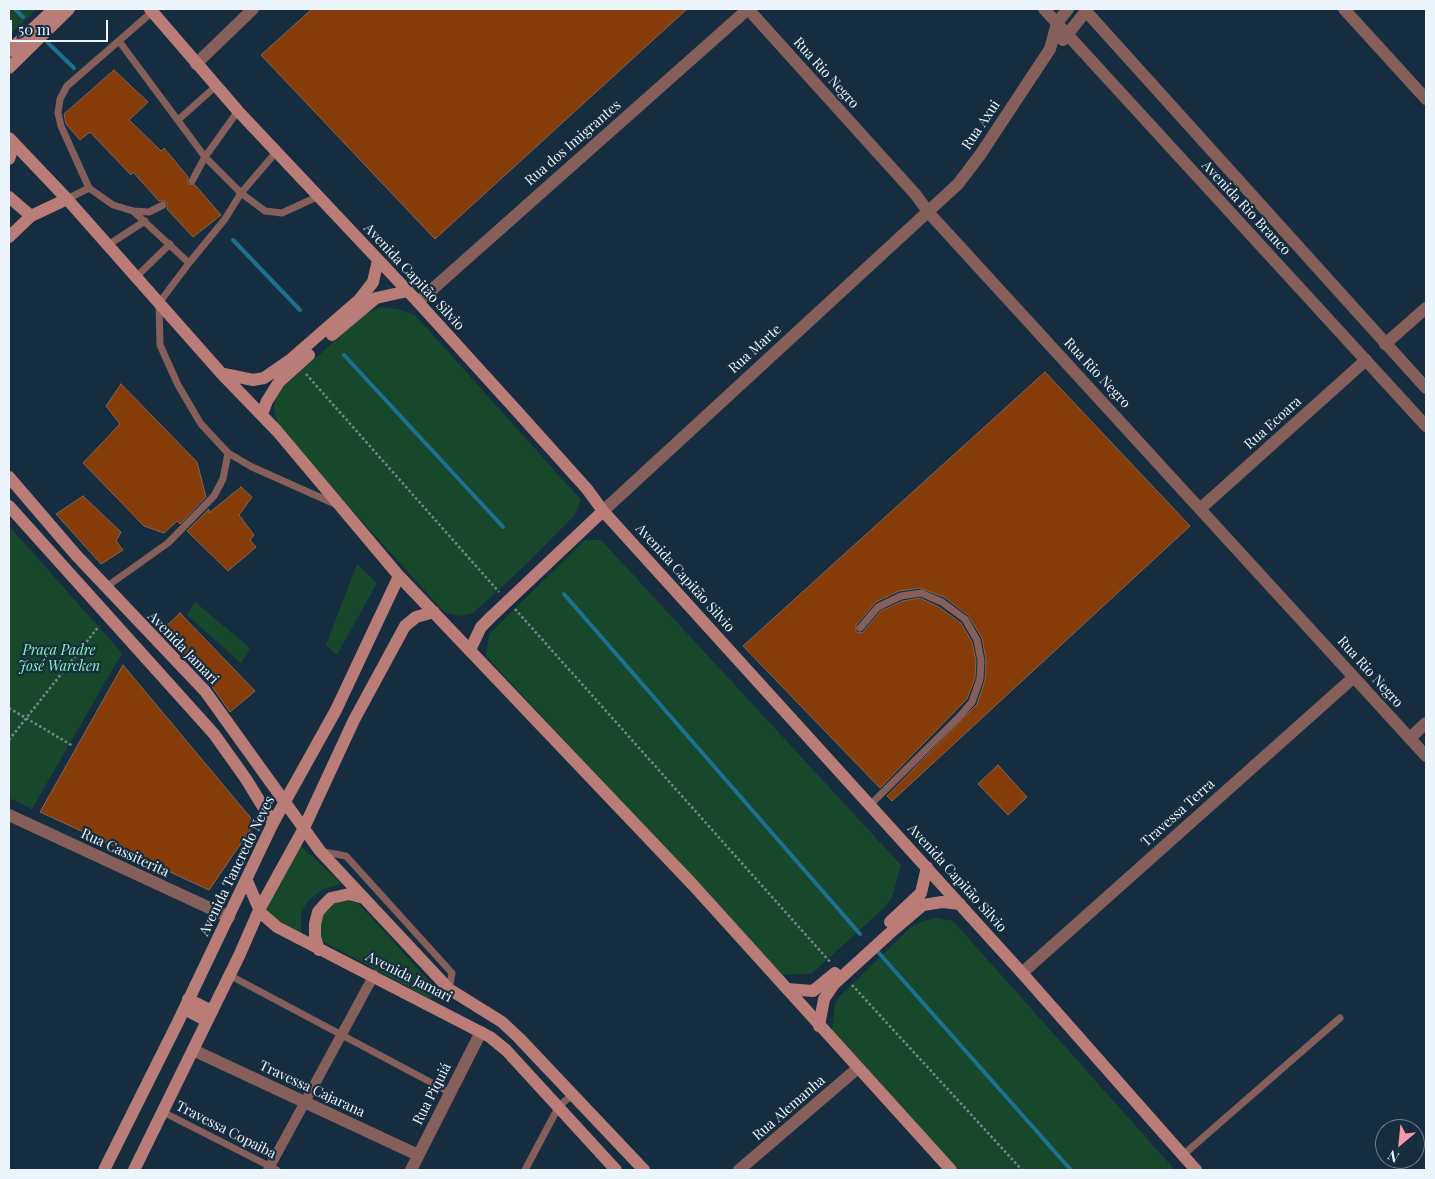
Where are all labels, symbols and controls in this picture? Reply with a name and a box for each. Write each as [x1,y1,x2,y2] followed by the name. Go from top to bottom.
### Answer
[12,10,110,42] scale bar
[18,19,50,39] text: 50 m
[790,34,862,112] street label: Rua Rio Negro
[522,97,624,189] street label: Rua dos Imigrantes
[958,97,1004,153] street label: Rua Axui
[1198,157,1294,259] street label: Avenida Rio Branco
[360,220,468,334] street label: Avenida Capitão Silvio
[725,321,785,377] street label: Rua Marte
[1060,334,1134,412] street label: Rua Rio Negro
[1241,393,1305,453] street label: Rua Ecoara
[632,520,738,636] street label: Avenida Capitão Silvio
[144,608,222,688] street label: Avenida Jamari
[1334,633,1406,711] street label: Rua Rio Negro
[18,643,100,676] park label: Praça Padre José Warcken
[1138,776,1218,850] street label: Travessa Terra
[196,793,278,939] street label: Avenida Tancredo Neves
[904,820,1010,936] street label: Avenida Capitão Silvio
[78,825,172,881] street label: Rua Cassiterita
[363,948,455,1006] street label: Avenida Jamari
[257,1057,367,1121] street label: Travessa Cajarana
[409,1060,455,1128] street label: Rua Piquiá
[749,1072,829,1144] street label: Rua Alemanha
[173,1098,279,1162] street label: Travessa Copaiba
[1375,1119,1425,1169] north arrow
[1384,1146,1402,1168] text: N

